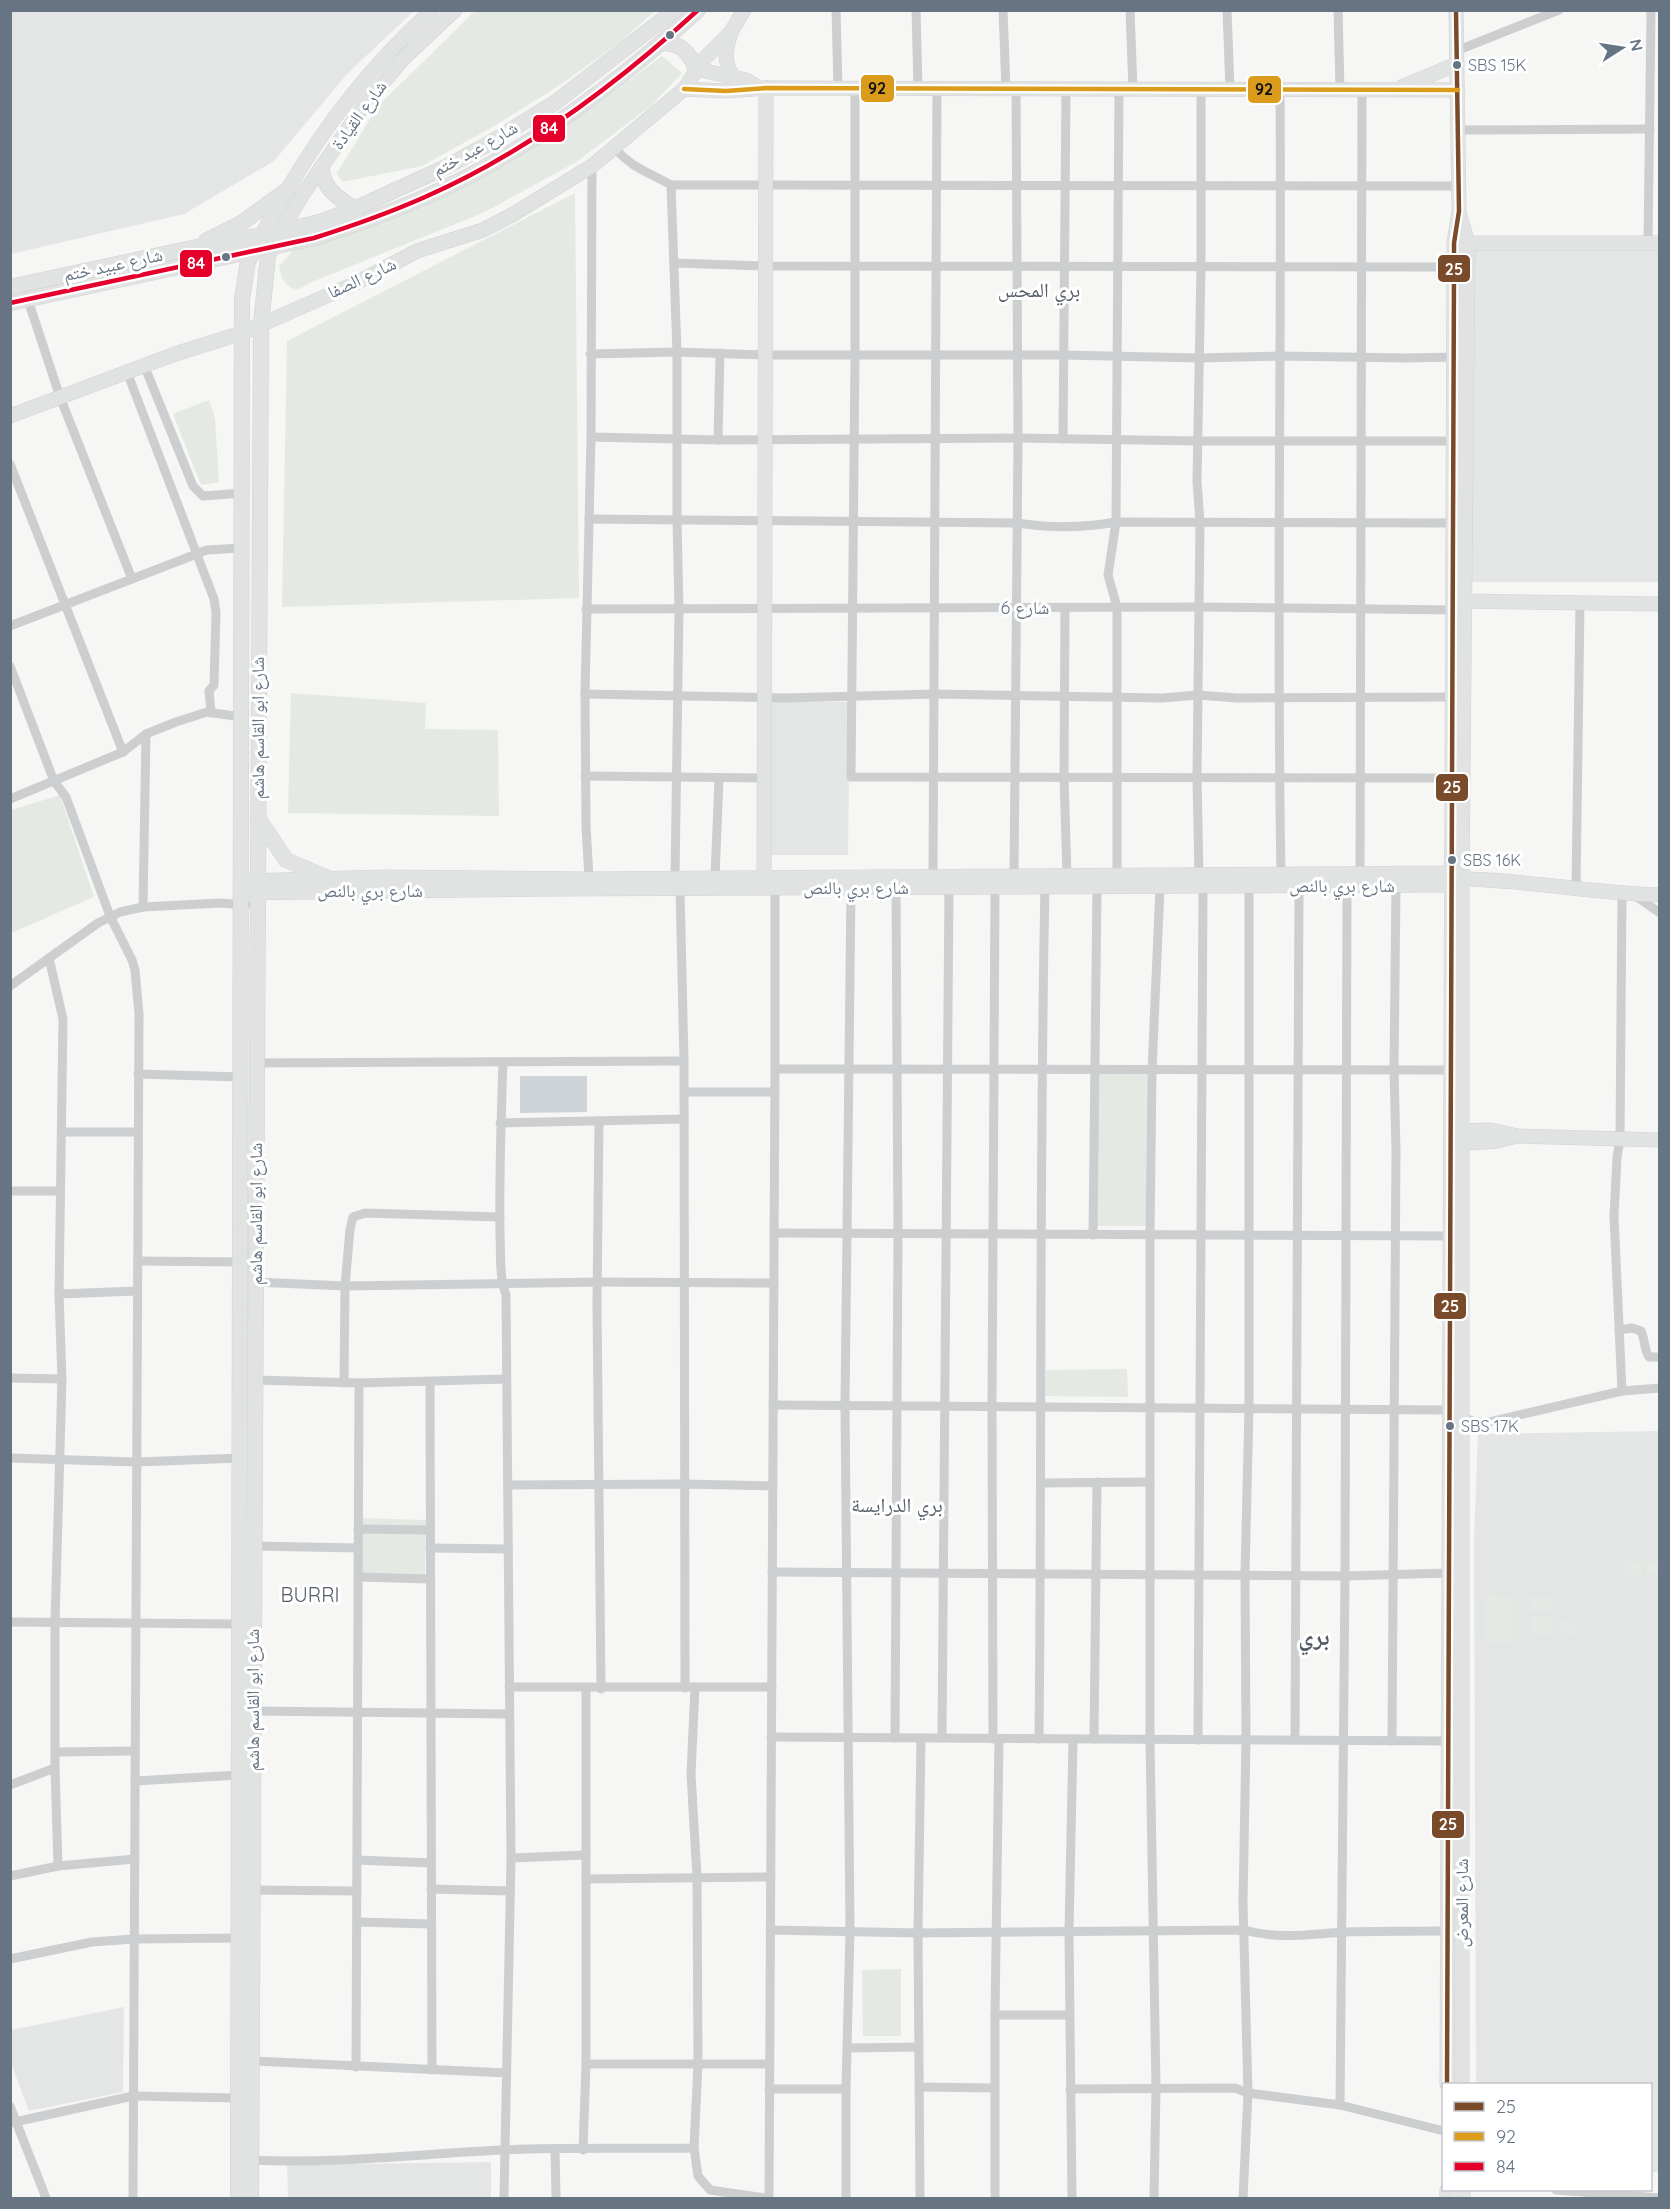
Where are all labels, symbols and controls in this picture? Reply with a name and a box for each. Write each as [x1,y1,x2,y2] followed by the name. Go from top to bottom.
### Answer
[1592,18,1652,78] north arrow
[664,29,676,41] unlabelled marker
[1626,37,1648,53] text: N
[1468,55,1526,75] place label: SBS 15K
[1451,59,1463,71] marker: SBS 15K
[860,74,895,103] line badge: 92
[1247,75,1282,104] line badge: 92
[326,76,391,154] street label: شارع القيادة
[868,78,886,98] text: 92
[1255,79,1273,99] text: 92
[532,114,566,143] line badge: 84
[428,116,522,182] street label: شارع عبد ختم
[540,118,559,138] text: 84
[61,243,165,287] street label: شارع عبيد ختم
[179,249,213,278] line badge: 84
[220,251,232,263] unlabelled marker
[324,252,400,303] street label: شارع الصفا
[187,253,206,273] text: 84
[1437,254,1471,283] line badge: 25
[1445,259,1463,279] text: 25
[998,277,1080,306] district label: بري المحس
[1001,596,1049,619] street label: شارع 6
[246,657,270,799] street label: شارع ابو القاسم هاشم
[1435,773,1469,802] line badge: 25
[1443,777,1461,797] text: 25
[1463,850,1521,870] place label: SBS 16K
[1446,854,1458,866] marker: SBS 16K
[1289,874,1395,901] street label: شارع بري بالنص
[803,876,909,903] street label: شارع بري بالنص
[317,879,423,906] street label: شارع بري بالنص
[244,1143,268,1285] street label: شارع ابو القاسم هاشم
[1433,1292,1467,1320] line badge: 25
[1441,1296,1459,1316] text: 25
[1461,1416,1519,1436] place label: SBS 17K
[1444,1420,1456,1432] marker: SBS 17K
[851,1492,943,1521] district label: بري الدرايسة
[280,1582,340,1607] district label: BURRI
[1298,1621,1330,1656] district label: بري
[241,1629,265,1771] street label: شارع ابو القاسم هاشم
[1431,1810,1465,1839] line badge: 25
[1439,1814,1457,1834] text: 25
[1450,1858,1473,1948] street label: شارع المعرض
[1442,2083,1652,2191] legend
[1496,2095,1516,2118] text: 25
[1496,2125,1516,2148] text: 92
[1496,2155,1515,2178] text: 84

